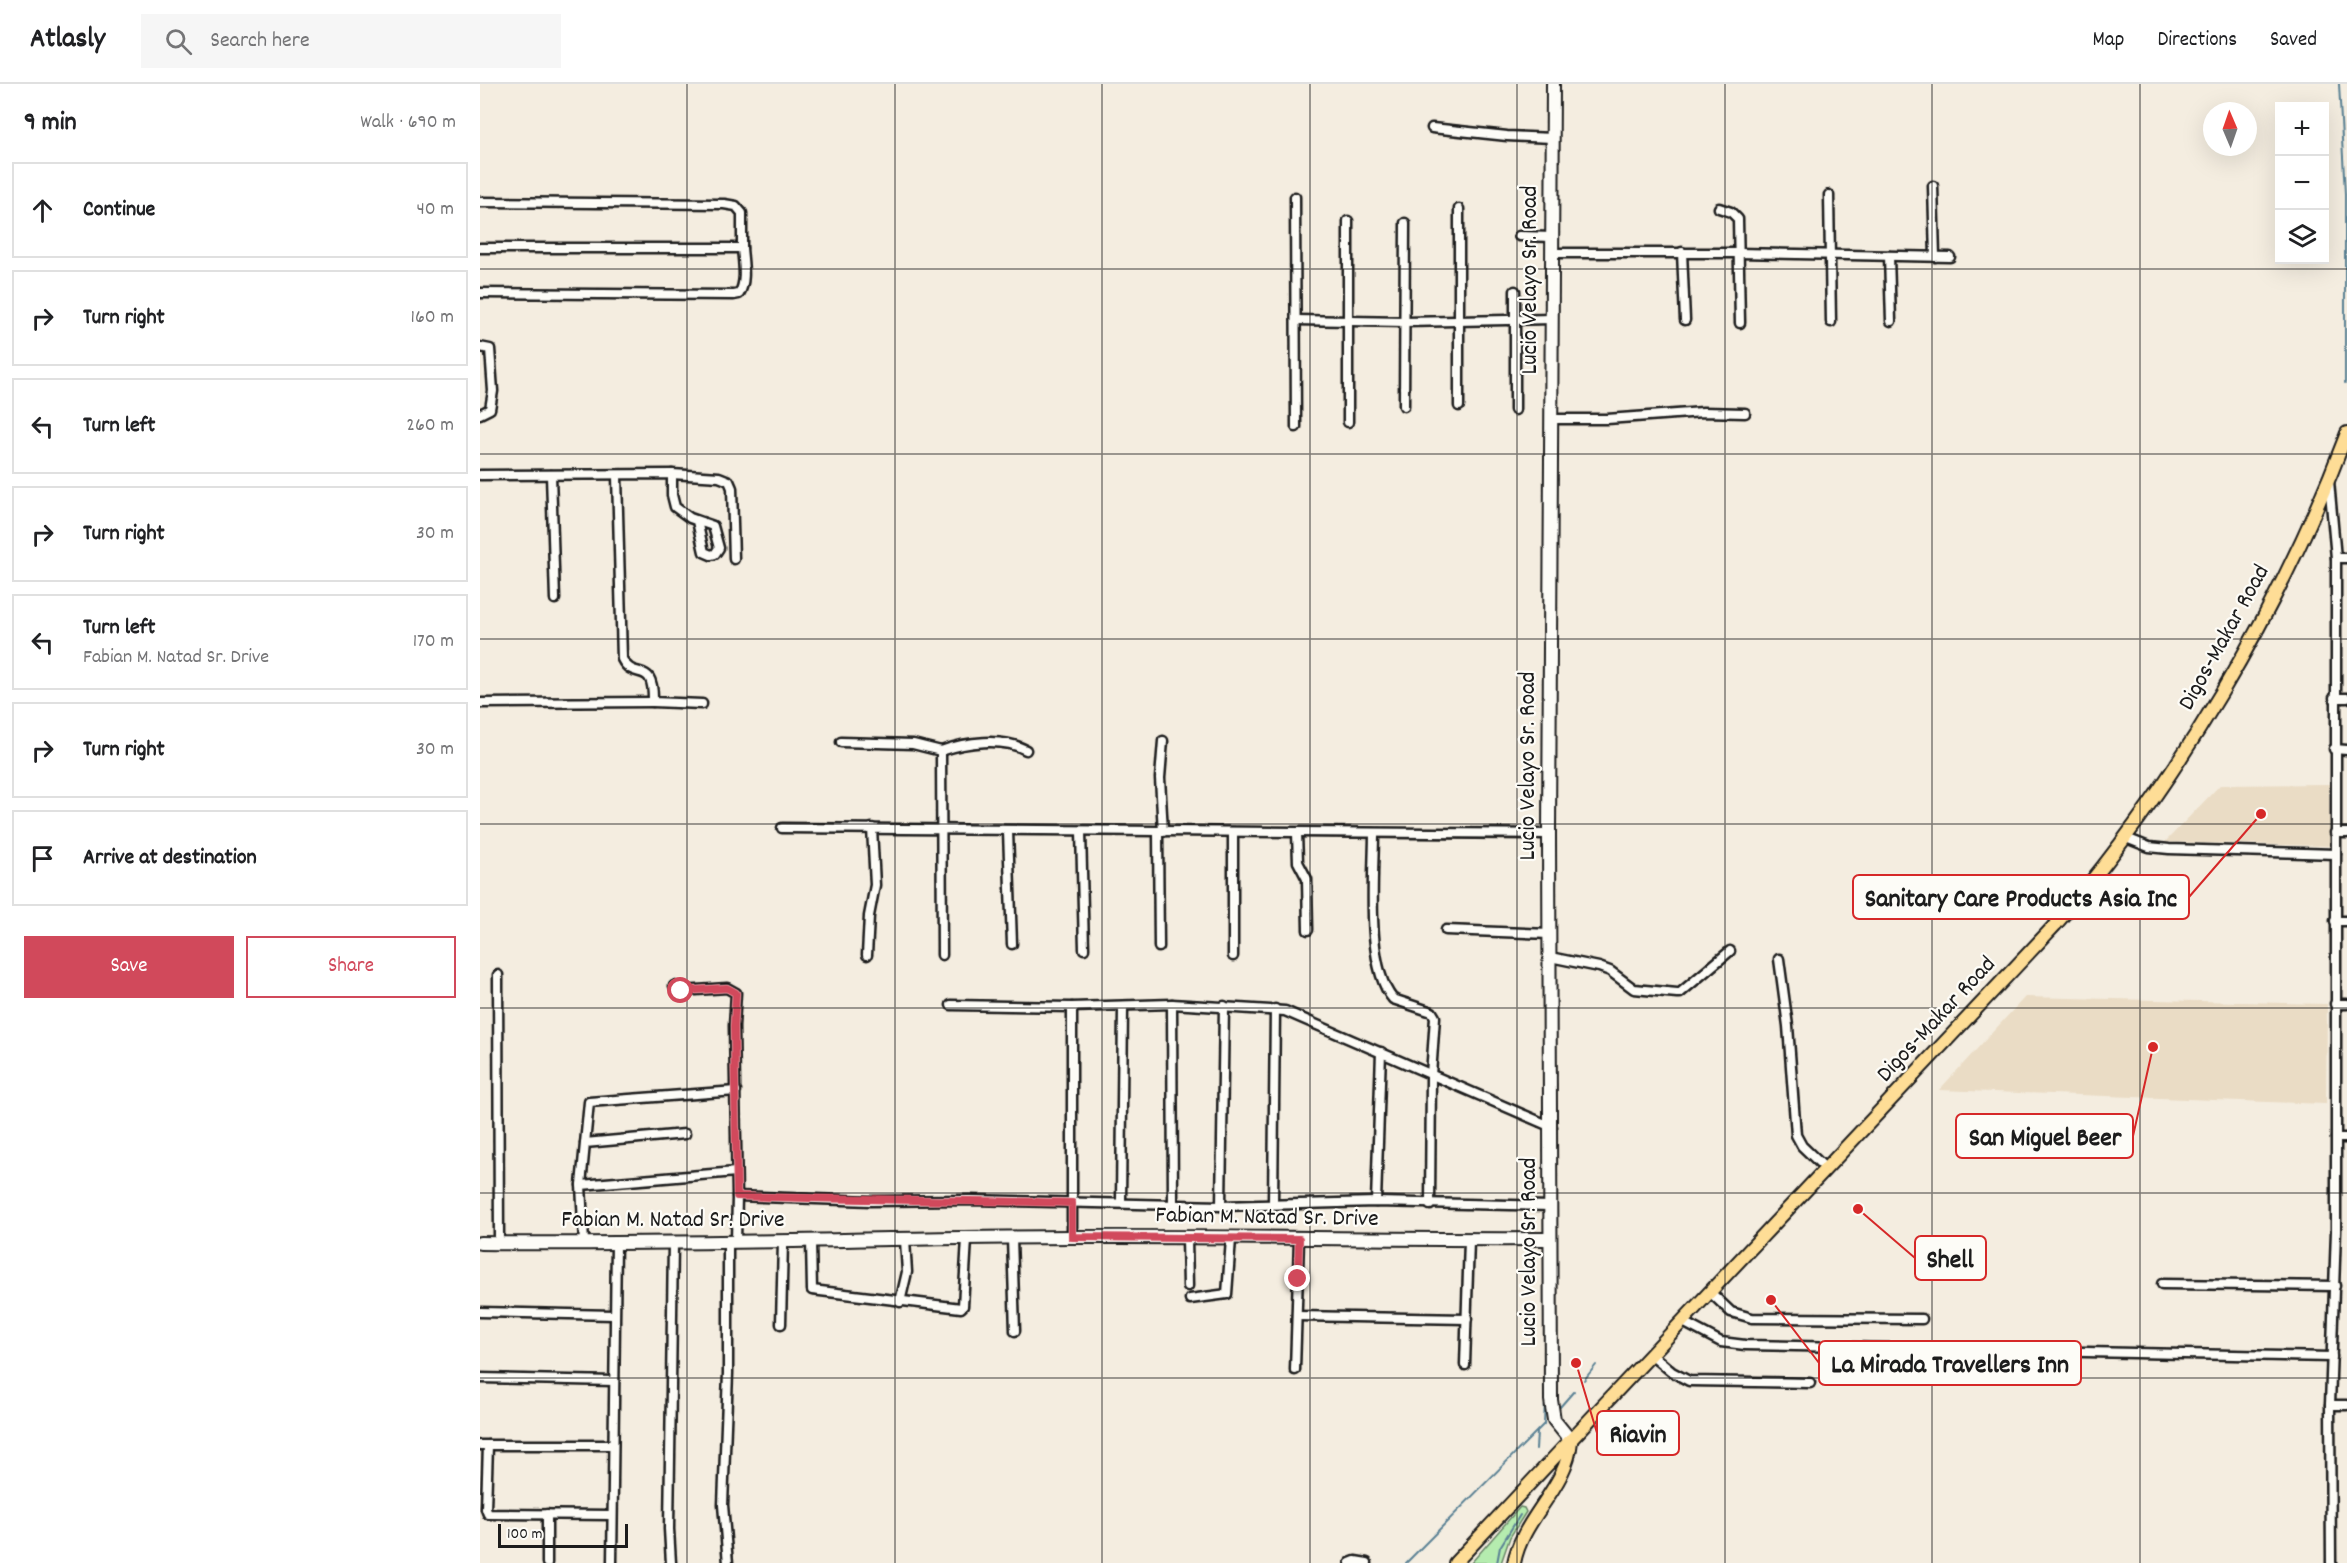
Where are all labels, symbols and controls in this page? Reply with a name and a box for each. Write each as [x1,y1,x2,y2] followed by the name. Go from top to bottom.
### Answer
[141,14,561,68] search box
[30,21,105,61] text: Atlasly
[162,25,195,58] icon: search
[210,26,310,57] text: Search here
[2093,26,2124,56] text: Map
[2157,26,2237,56] text: Directions
[2270,26,2317,56] text: Saved
[2203,102,2257,156] north arrow
[2275,102,2329,264] map controls
[2275,102,2329,156] button: +
[24,105,77,142] text: 9 min
[360,109,456,137] text: Walk · 690 m
[2275,156,2329,210] button: −
[1514,185,1548,375] street label: Lucio Velayo Sr. Road
[26,194,59,227] icon: ahead
[83,195,155,226] text: Continue
[416,196,454,224] text: 40 m
[2275,210,2329,264] button: layers
[26,302,59,335] icon: right
[83,303,165,334] text: Turn right
[411,304,454,332] text: 160 m
[26,410,59,443] icon: left
[83,411,155,442] text: Turn left
[406,412,454,440] text: 260 m
[26,518,59,551] icon: right
[83,519,165,550] text: Turn right
[416,520,454,548] text: 30 m
[2171,559,2279,717] street label: Digos-Makar Road
[83,613,155,644] text: Turn left
[26,626,59,659] icon: left
[413,628,454,656] text: 170 m
[83,644,269,672] text: Fabian M. Natad Sr. Drive
[1512,671,1546,861] street label: Lucio Velayo Sr. Road
[26,734,59,767] icon: right
[83,735,165,766] text: Turn right
[416,736,454,764] text: 30 m
[26,842,59,875] icon: arrive
[83,843,257,874] text: Arrive at destination
[1853,875,2189,919] callout: Sanitary Care Products Asia Inc
[1865,882,2177,919] text: Sanitary Care Products Asia Inc
[24,936,234,998] button: Save
[246,936,456,998] button: Share
[1869,949,2005,1091] street label: Digos-Makar Road
[667,977,693,1003] route start
[1956,1114,2133,1158] callout: San Miguel Beer
[1969,1121,2122,1158] text: San Miguel Beer
[1513,1157,1547,1347] street label: Lucio Velayo Sr. Road
[1155,1199,1379,1237] street label: Fabian M. Natad Sr. Drive
[561,1204,785,1238] street label: Fabian M. Natad Sr. Drive
[1915,1236,1986,1280] callout: Shell
[1926,1243,1974,1280] text: Shell
[1284,1265,1310,1291] route end
[1819,1341,2081,1385] callout: La Mirada Travellers Inn
[1831,1348,2069,1385] text: La Mirada Travellers Inn
[1597,1411,1679,1455] callout: Riavin
[1609,1418,1667,1455] text: Riavin
[498,1521,628,1548] scale bar
[507,1523,543,1546] text: 100 m

